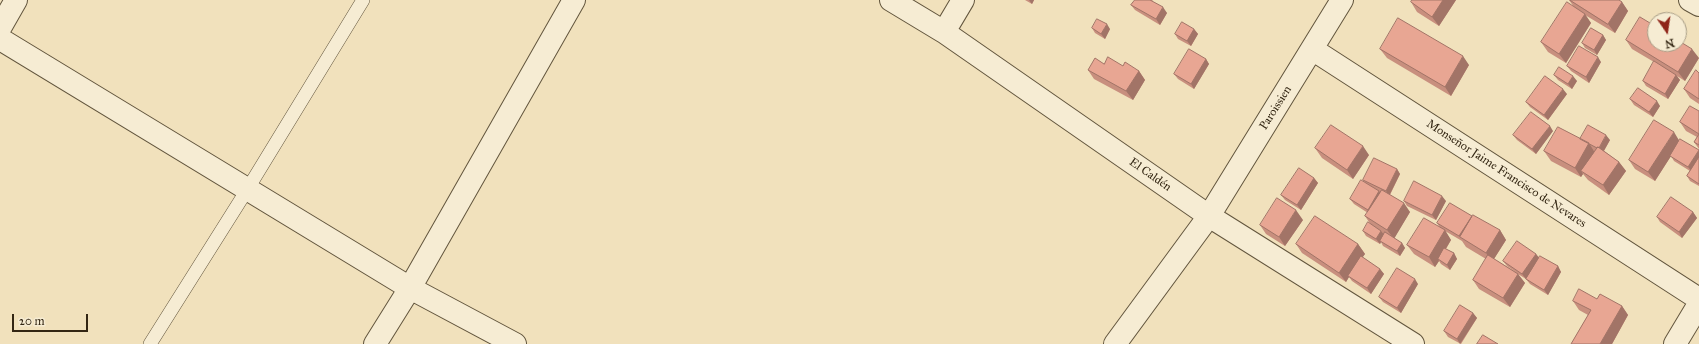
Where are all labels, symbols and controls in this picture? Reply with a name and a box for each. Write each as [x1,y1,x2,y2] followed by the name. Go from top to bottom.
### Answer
[1647,12,1687,52] north arrow
[1664,36,1676,51] text: N
[1257,83,1295,133] street label: Paroissien
[1423,117,1589,231] street label: Monseñor Jaime Francisco de Nevares
[1126,155,1174,195] street label: El Caldén
[14,306,90,332] scale bar
[19,314,45,328] text: 20 m

